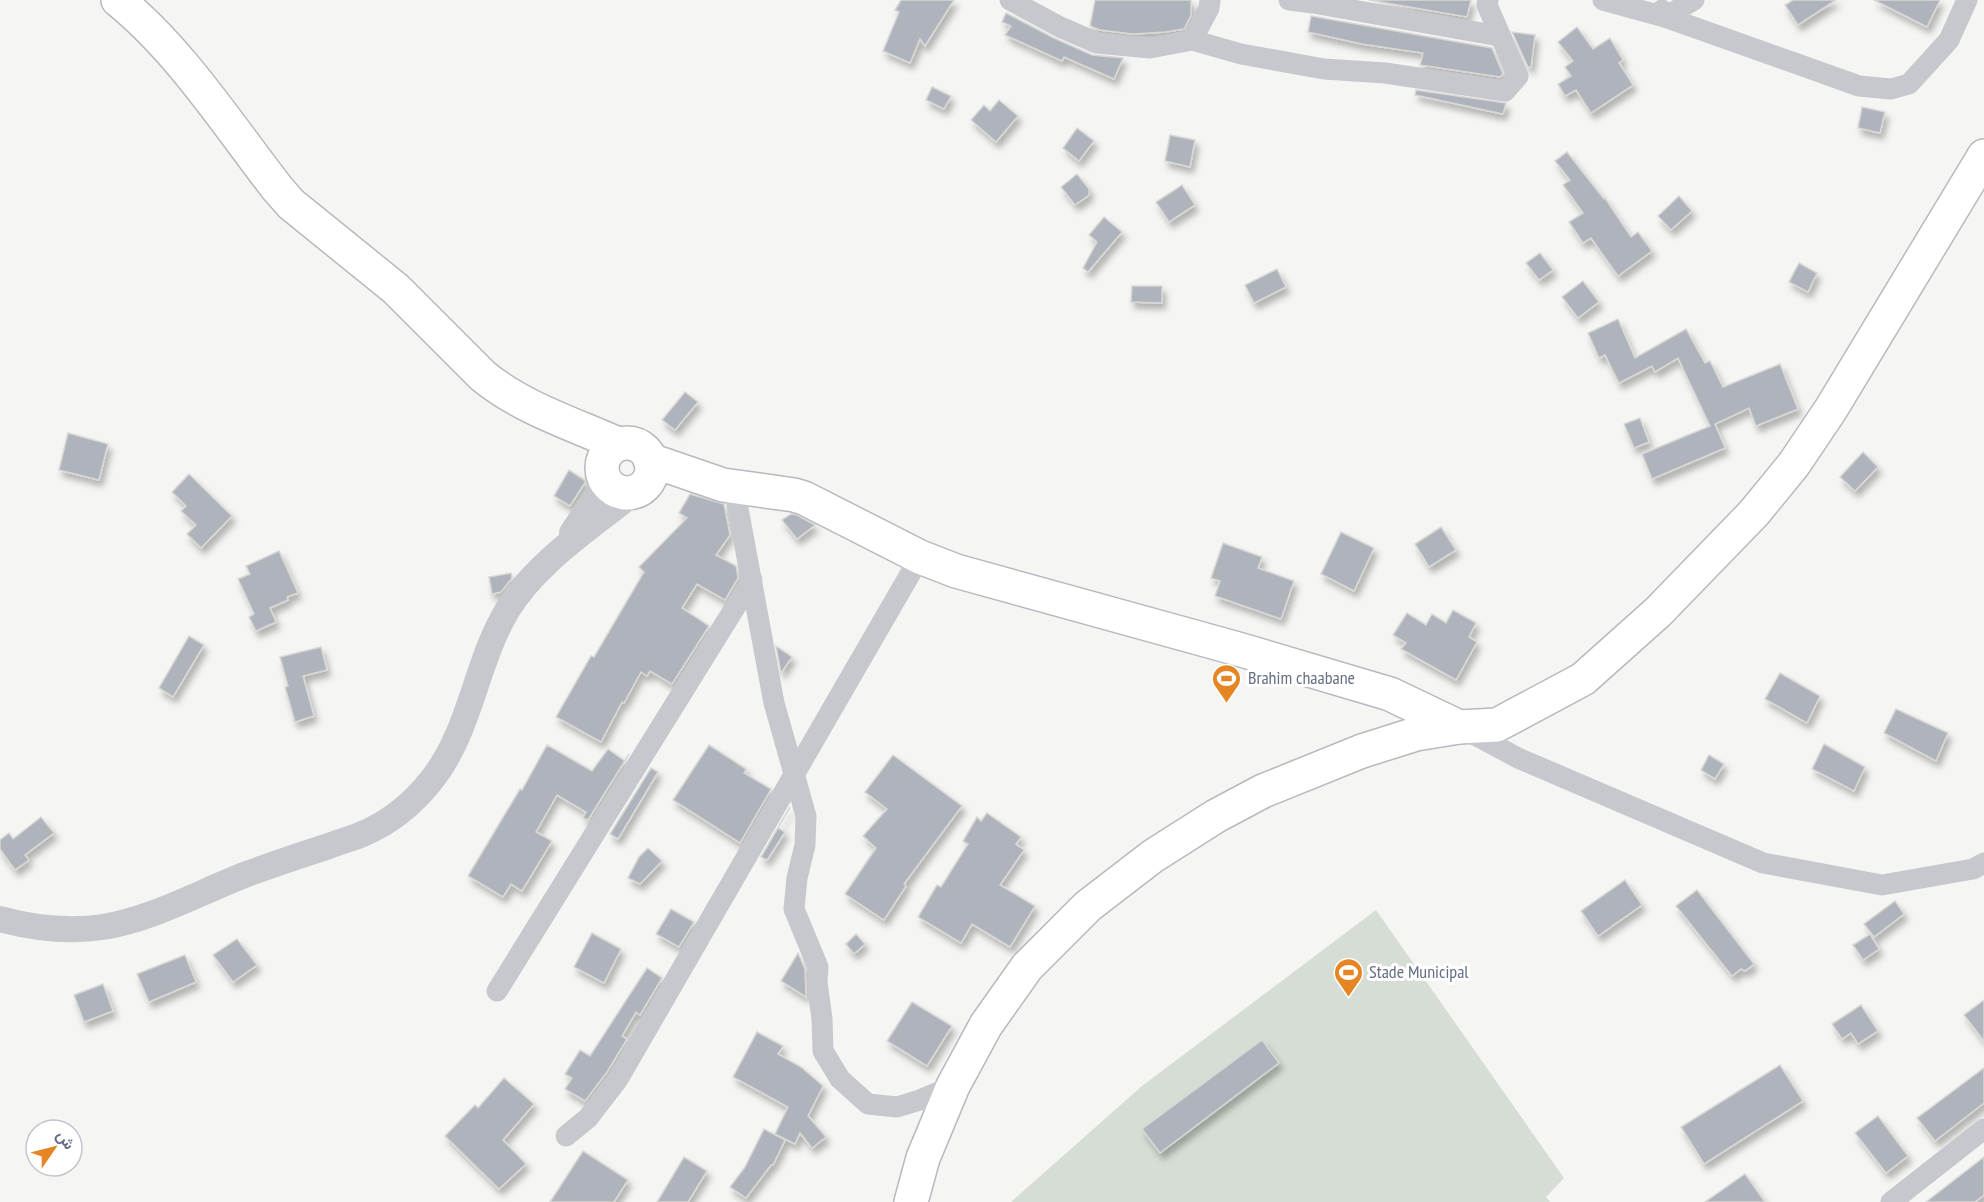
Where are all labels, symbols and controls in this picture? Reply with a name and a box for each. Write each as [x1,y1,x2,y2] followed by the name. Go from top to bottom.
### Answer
[1211,662,1243,704] sports icon: Brahim chaabane
[1248,666,1355,689] place label: Brahim chaabane
[1332,956,1364,998] sports icon: Stade Municipal
[1369,960,1469,983] place label: Stade Municipal
[24,1118,84,1178] north arrow
[53,1126,80,1153] text: ش

